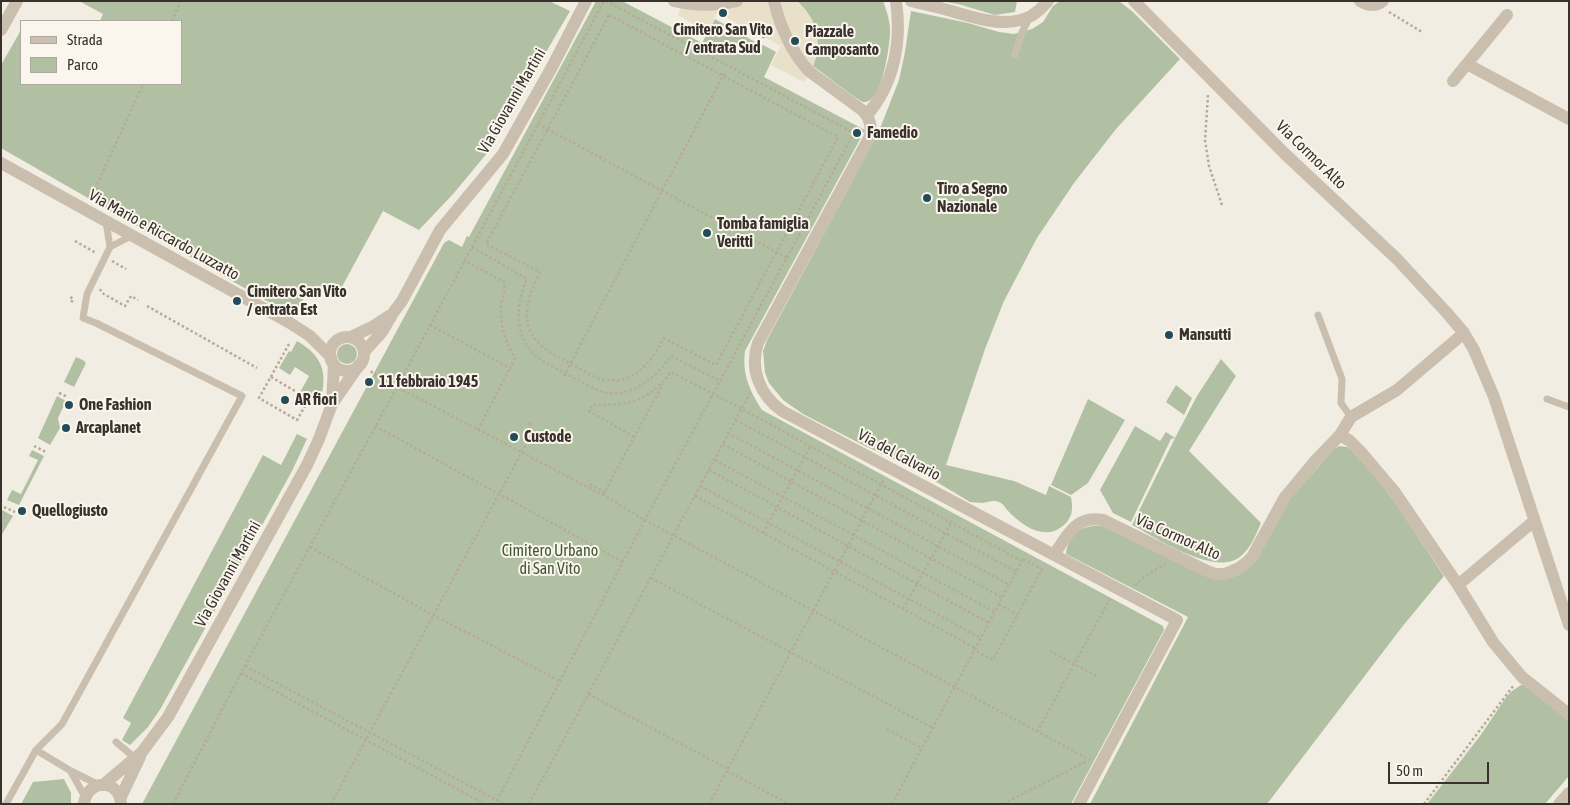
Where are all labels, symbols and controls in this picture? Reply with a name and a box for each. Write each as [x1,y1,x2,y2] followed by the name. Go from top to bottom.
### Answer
[717,7,729,19] marker: Cimitero San Vito / entrata Sud
[20,20,182,85] legend
[673,20,773,58] place label: Cimitero San Vito / entrata Sud
[805,22,879,60] place label: Piazzale Camposanto
[67,31,103,48] text: Strada
[789,35,801,47] marker: Piazzale Camposanto
[474,45,550,157] street label: Via Giovanni Martini
[67,56,98,73] text: Parco
[1272,117,1350,193] street label: Via Cormor Alto
[867,123,918,143] place label: Famedio
[851,127,863,139] marker: Famedio
[937,179,1008,217] place label: Tiro a Segno Nazionale
[85,186,243,284] street label: Via Mario e Riccardo Luzzatto
[921,192,933,204] marker: Tiro a Segno Nazionale
[717,214,809,252] place label: Tomba famiglia Veritti
[701,227,713,239] marker: Tomba famiglia Veritti
[247,282,347,320] place label: Cimitero San Vito / entrata Est
[231,295,243,307] marker: Cimitero San Vito / entrata Est
[1179,325,1231,345] place label: Mansutti
[1163,329,1175,341] marker: Mansutti
[379,372,478,392] place label: 11 febbraio 1945
[363,376,375,388] marker: 11 febbraio 1945
[295,390,337,410] place label: AR fiori
[279,394,291,406] marker: AR fiori
[79,395,151,415] place label: One Fashion
[63,399,75,411] marker: One Fashion
[76,418,141,438] place label: Arcaplanet
[60,422,72,434] marker: Arcaplanet
[854,425,944,485] street label: Via del Calvario
[524,427,571,447] place label: Custode
[508,431,520,443] marker: Custode
[32,501,108,521] place label: Quellogiusto
[16,505,28,517] marker: Quellogiusto
[1133,510,1223,564] street label: Via Cormor Alto
[191,518,265,630] street label: Via Giovanni Martini
[502,541,598,579] park label: Cimitero Urbano di San Vito
[1390,752,1491,784] scale bar
[1396,762,1423,779] text: 50 m

